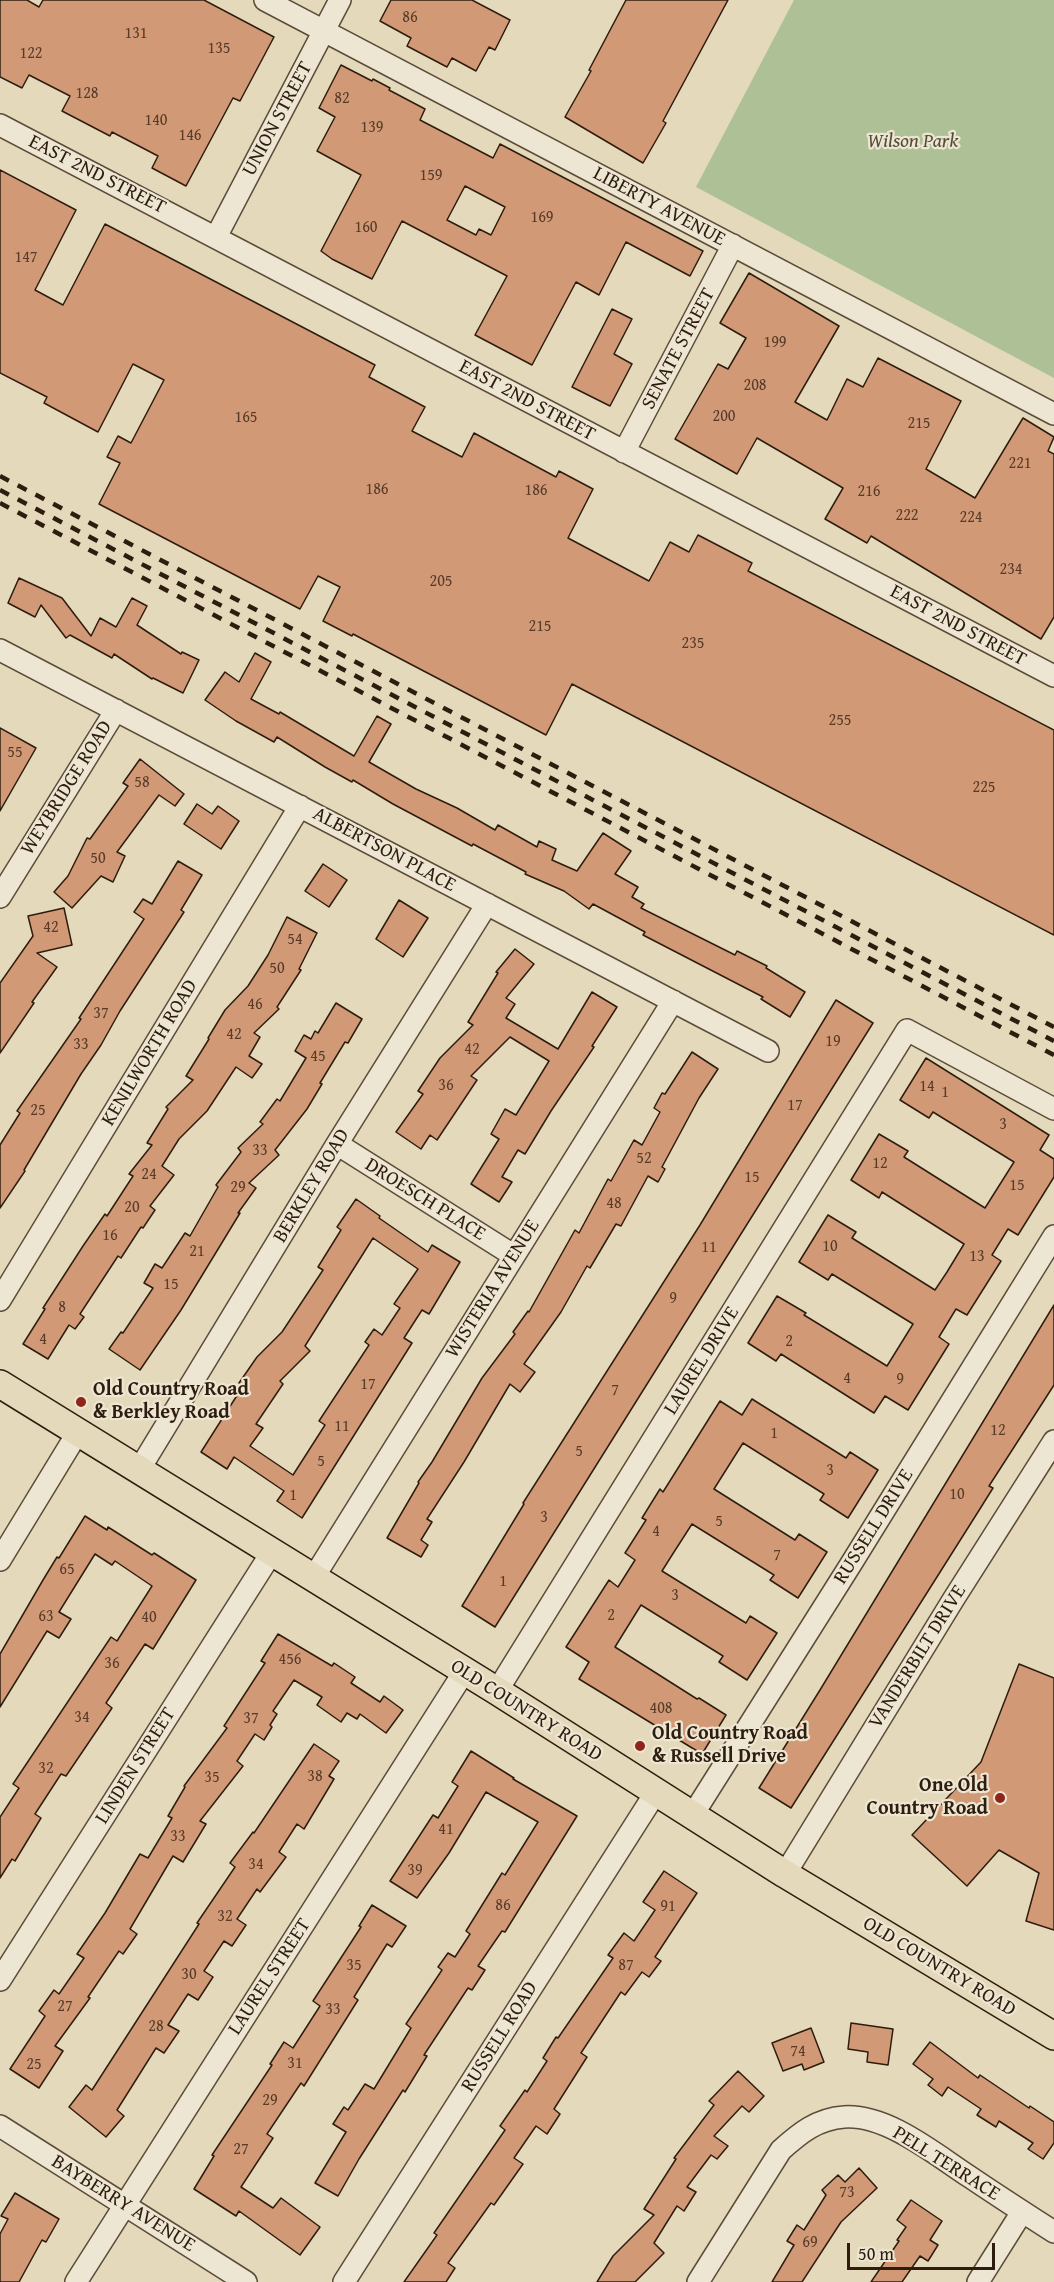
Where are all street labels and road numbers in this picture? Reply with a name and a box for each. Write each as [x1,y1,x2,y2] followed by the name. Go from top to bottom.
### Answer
[238,58,318,180] street label: UNION STREET
[24,130,170,220] street label: EAST 2ND STREET
[589,162,729,252] street label: LIBERTY AVENUE
[637,284,721,414] street label: SENATE STREET
[455,355,599,447] street label: EAST 2ND STREET
[886,580,1030,672] street label: EAST 2ND STREET
[16,716,118,860] street label: WEYBRIDGE ROAD
[308,802,460,898] street label: ALBERTSON PLACE
[97,975,203,1131] street label: KENILWORTH ROAD
[269,1125,355,1247] street label: BERKLEY ROAD
[360,1153,490,1247] street label: DROESCH PLACE
[441,1215,545,1363] street label: WISTERIA AVENUE
[659,1302,745,1420] street label: LAUREL DRIVE
[829,1465,919,1589] street label: RUSSELL DRIVE
[864,1581,972,1733] street label: VANDERBILT DRIVE
[446,1655,606,1767] street label: OLD COUNTRY ROAD
[91,1703,181,1829] street label: LINDEN STREET
[858,1912,1020,2022] street label: OLD COUNTRY ROAD
[223,1914,317,2040] street label: LAUREL STREET
[457,1977,543,2097] street label: RUSSELL ROAD
[888,2122,1004,2206] street label: PELL TERRACE
[47,2150,199,2258] street label: BAYBERRY AVENUE

